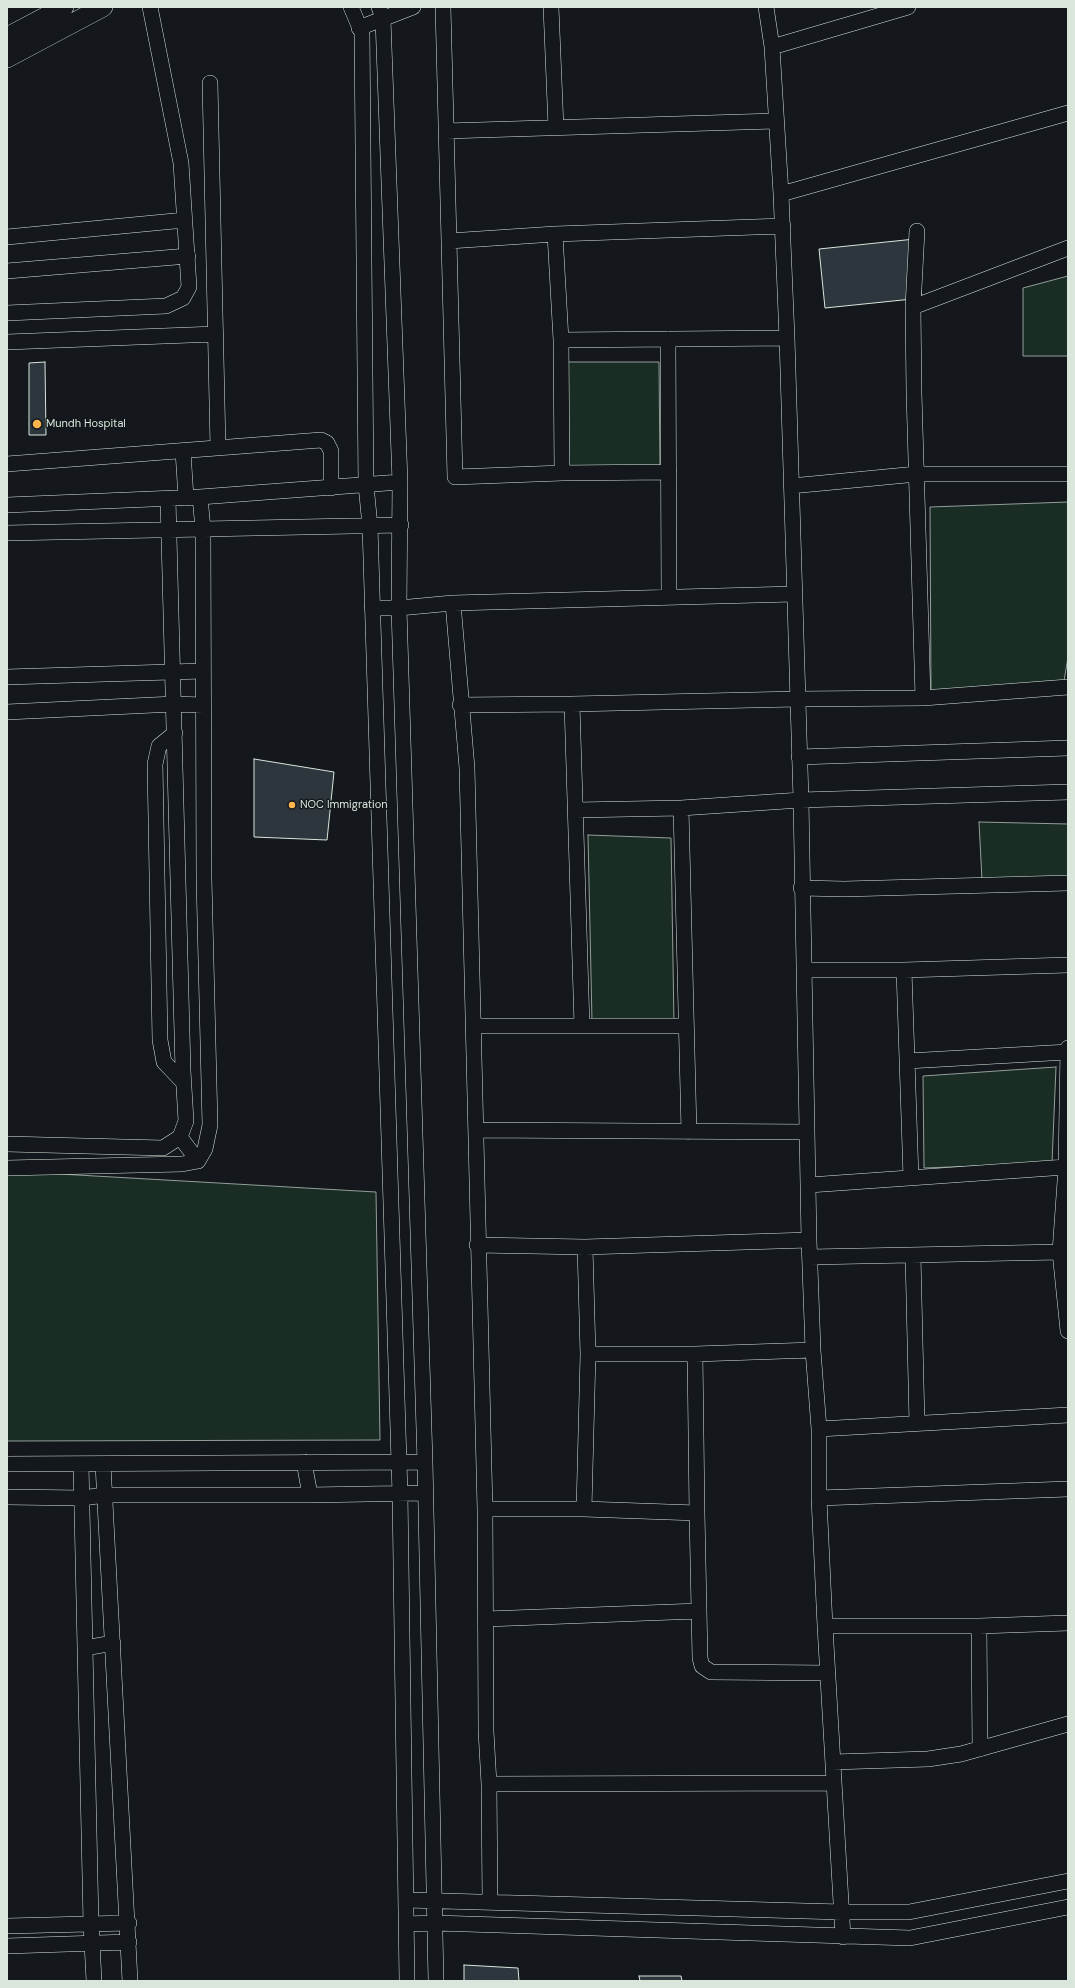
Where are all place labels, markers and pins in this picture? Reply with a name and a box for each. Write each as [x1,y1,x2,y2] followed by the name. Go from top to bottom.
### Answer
[46,417,126,431] place label: Mundh Hospital
[31,418,43,430] marker: Mundh Hospital
[300,798,388,812] place label: NOC Immigration
[287,800,297,810] marker: NOC Immigration

